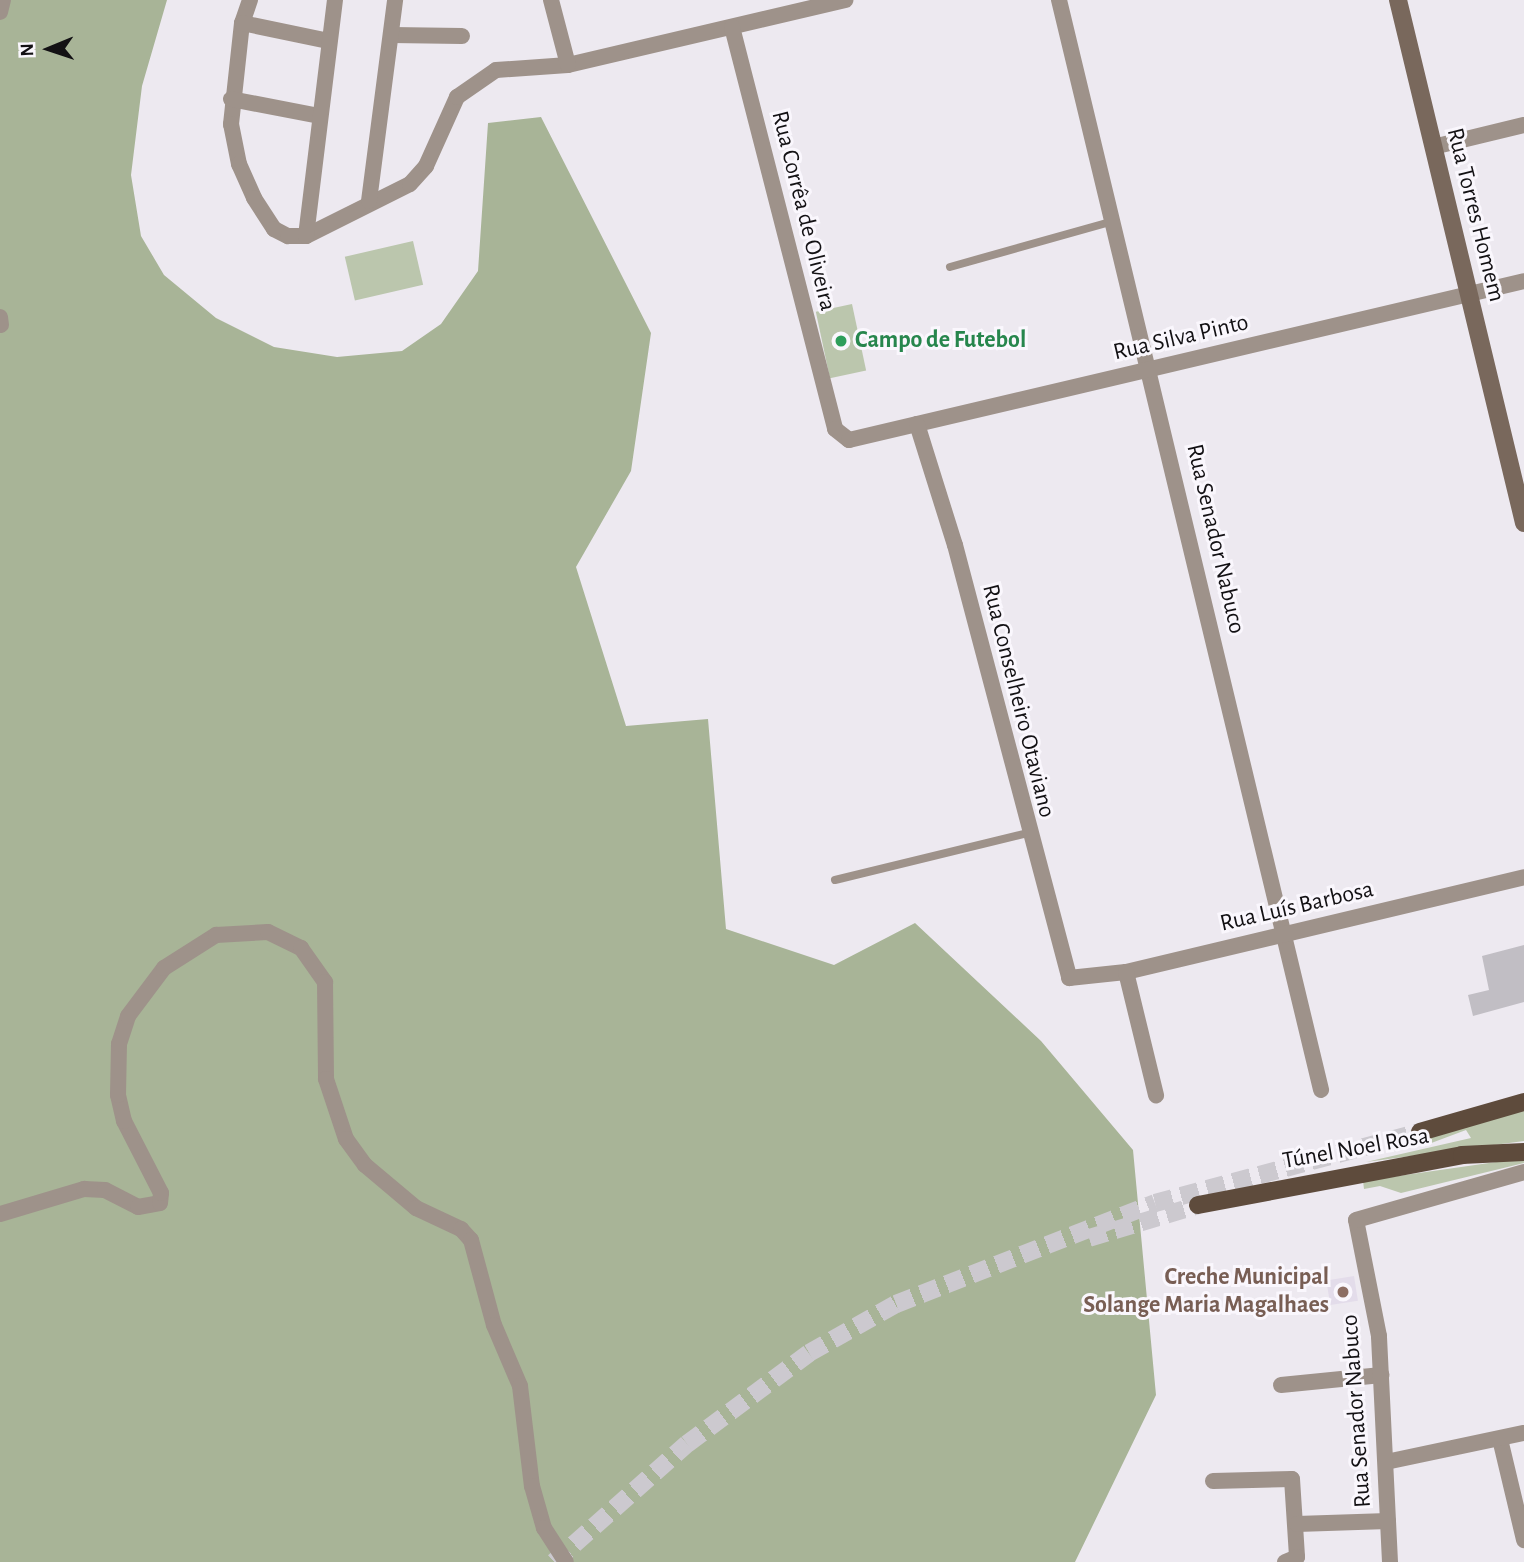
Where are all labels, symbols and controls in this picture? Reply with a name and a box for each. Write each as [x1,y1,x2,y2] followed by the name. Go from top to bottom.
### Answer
[14,14,84,84] north arrow
[18,43,37,57] text: N
[764,108,842,314] street label: Rua Corrêa de Oliveira
[1439,125,1511,305] street label: Rua Torres Homem
[1111,308,1251,368] street label: Rua Silva Pinto
[855,327,1026,355] place label: Campo de Futebol
[833,333,849,349] marker: Campo de Futebol
[1179,441,1251,637] street label: Rua Senador Nabuco
[975,581,1061,821] street label: Rua Conselheiro Otaviano
[1217,875,1377,939] street label: Rua Luís Barbosa
[1281,1122,1431,1176] street label: Túnel Noel Rosa
[1083,1264,1329,1320] place label: Creche Municipal Solange Maria Magalhaes
[1335,1284,1351,1300] marker: Creche Municipal Solange Maria Magalhaes
[1336,1313,1378,1509] street label: Rua Senador Nabuco

